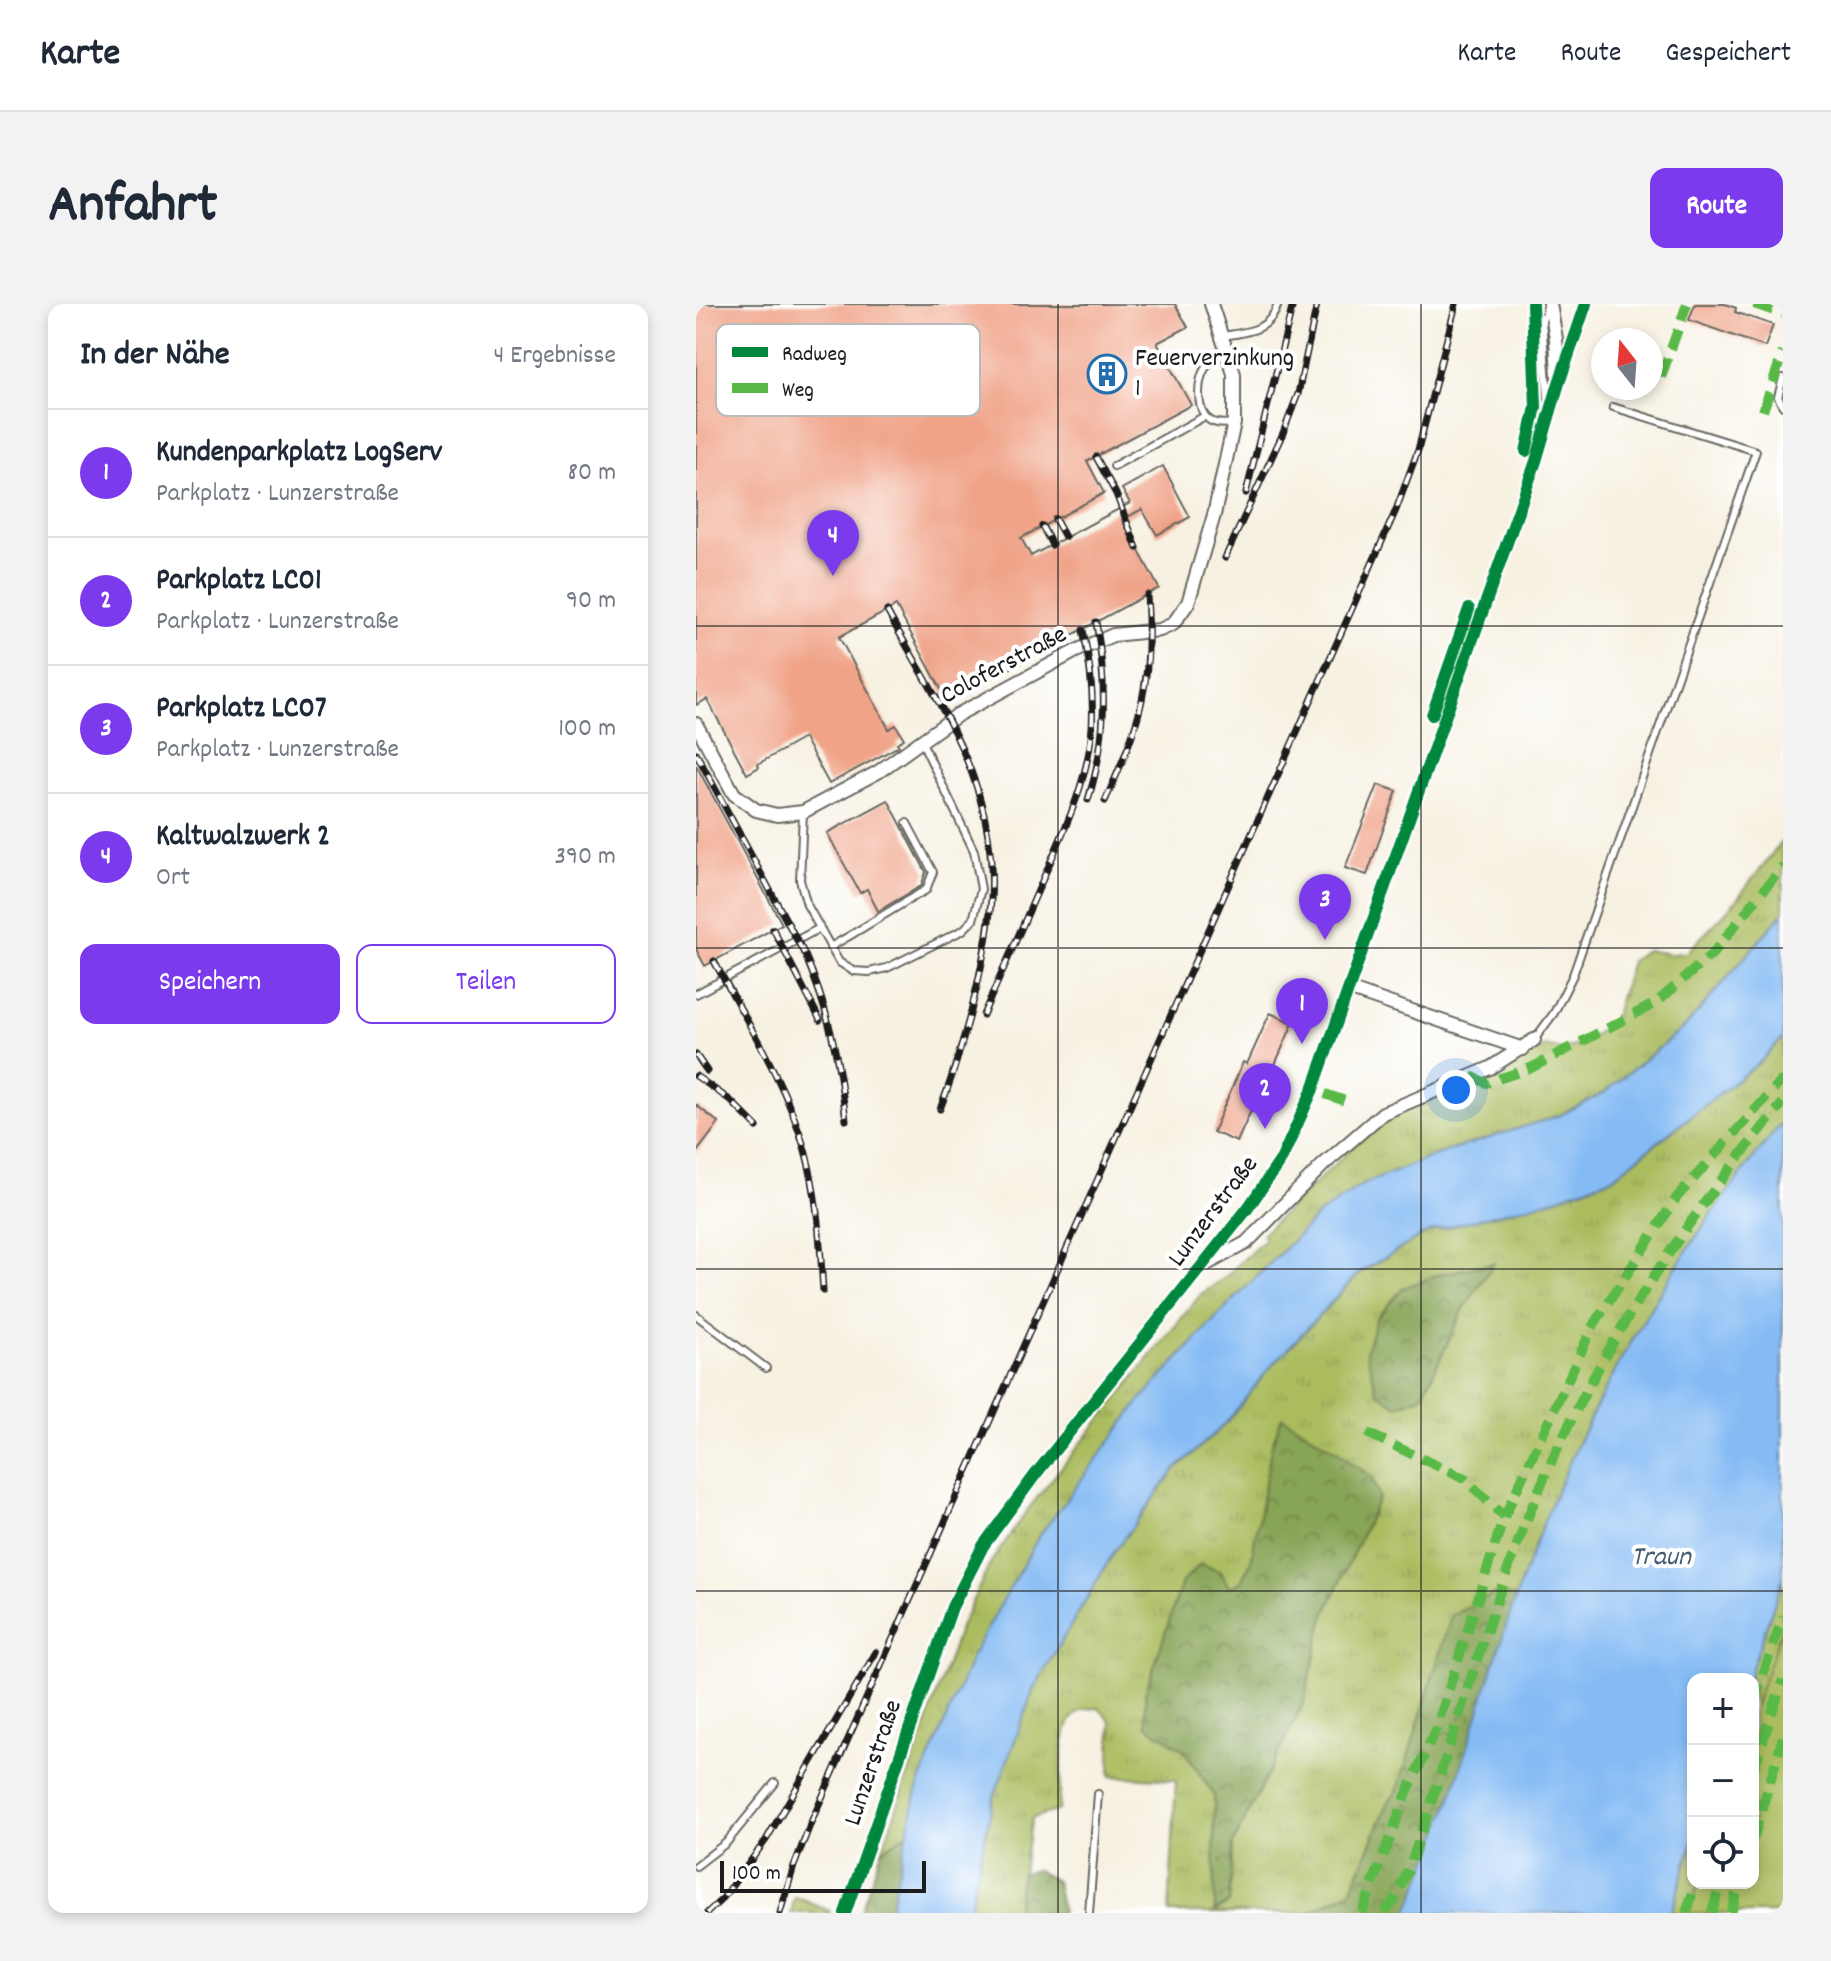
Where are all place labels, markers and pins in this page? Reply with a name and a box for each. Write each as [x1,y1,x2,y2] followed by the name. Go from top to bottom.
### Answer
[1135,341,1294,408] place label: Feuerverzinkung 1
[1086,353,1128,395] building icon: Feuerverzinkung 1
[807,510,859,576] pin: 4
[1299,874,1351,940] pin: 3
[1276,978,1328,1044] pin: 1
[1239,1063,1291,1129] pin: 2

